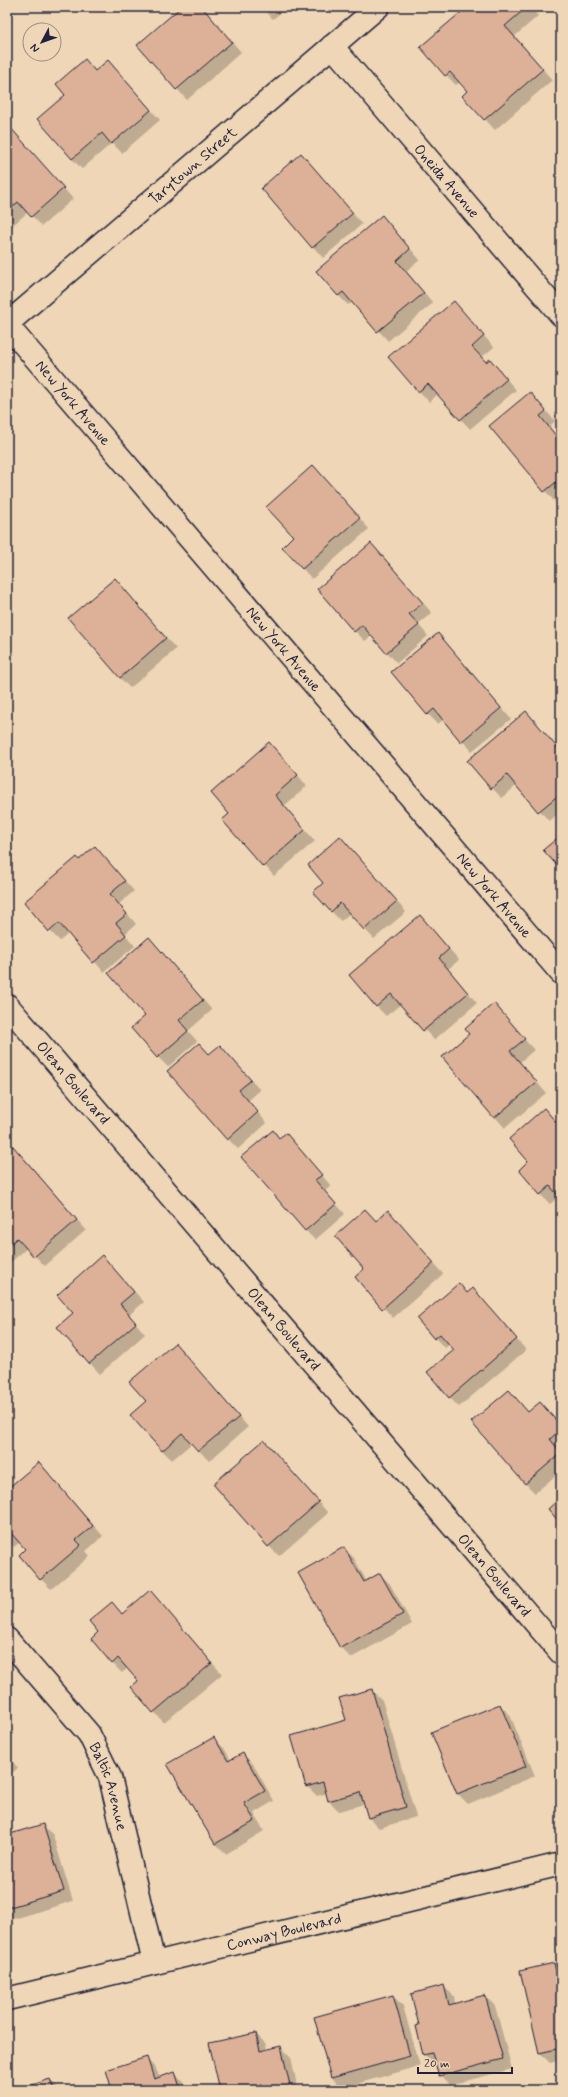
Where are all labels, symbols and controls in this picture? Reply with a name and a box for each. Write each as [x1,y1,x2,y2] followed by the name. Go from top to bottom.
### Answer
[22,22,62,62] north arrow
[28,41,43,55] text: N
[145,123,242,210] street label: Tarytown Street
[409,140,483,223] street label: Oneida Avenue
[30,356,115,450] street label: New York Avenue
[241,602,325,696] street label: New York Avenue
[451,849,536,943] street label: New York Avenue
[31,1037,114,1129] street label: Olean Boulevard
[242,1284,324,1375] street label: Olean Boulevard
[452,1530,535,1622] street label: Olean Boulevard
[84,1739,131,1833] street label: Baltic Avenue
[225,1909,344,1956] street label: Conway Boulevard
[418,2049,512,2075] scale bar
[424,2056,450,2072] text: 20 m

